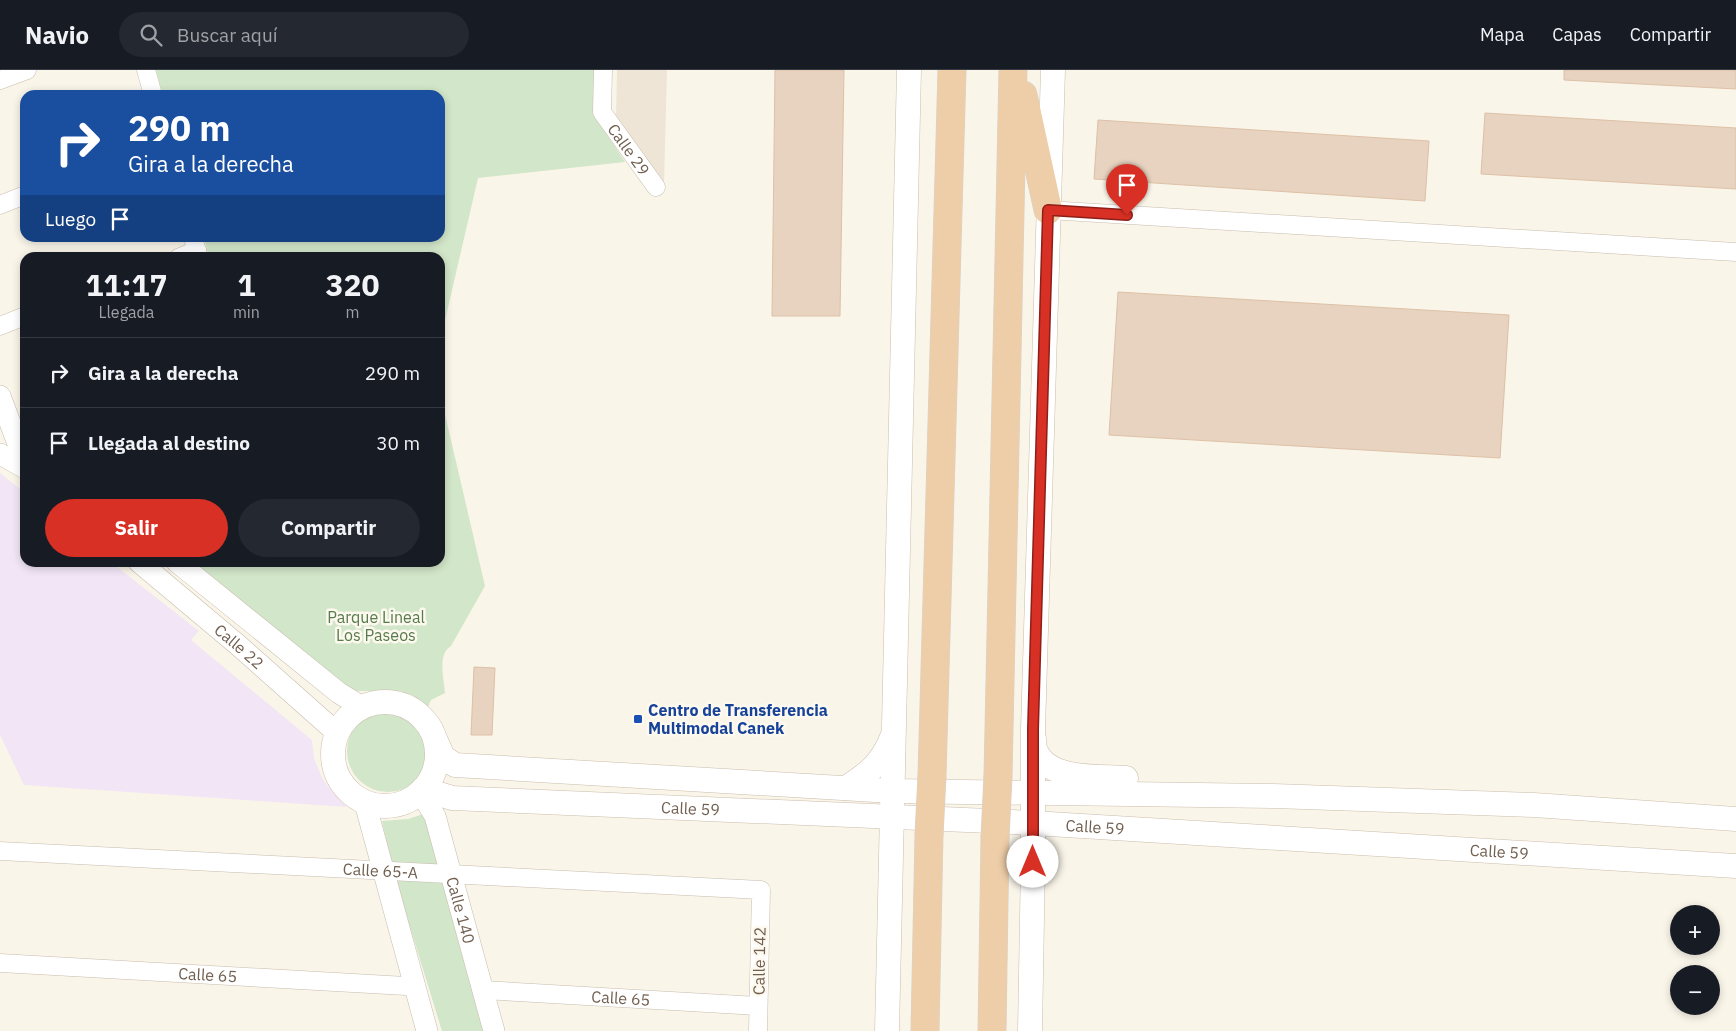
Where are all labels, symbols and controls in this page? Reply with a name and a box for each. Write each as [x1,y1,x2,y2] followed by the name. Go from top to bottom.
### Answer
[119,12,469,57] search box
[25,19,89,51] text: Navio
[137,21,165,49] icon: search
[177,23,277,47] text: Buscar aquí
[1480,23,1524,46] text: Mapa
[1552,23,1602,46] text: Capas
[1630,23,1711,46] text: Compartir
[128,105,231,151] text: 290 m
[45,110,110,175] icon: right
[604,120,654,179] street label: Calle 29
[128,149,294,178] text: Gira a la derecha
[1106,164,1148,215] pin
[1113,171,1141,199] icon: arrive
[106,205,134,233] icon: arrive
[45,207,96,231] text: Luego
[86,265,167,304] text: 11:17
[237,265,255,304] text: 1
[325,265,379,304] text: 320
[98,302,154,322] text: Llegada
[233,302,260,322] text: min
[345,302,359,322] text: m
[45,359,73,387] icon: right
[88,361,239,385] text: Gira a la derecha
[365,361,420,385] text: 290 m
[45,429,73,457] icon: arrive
[88,431,250,455] text: Llegada al destino
[376,431,420,455] text: 30 m
[45,499,228,557] button: Salir
[238,499,420,557] button: Compartir
[327,607,425,645] park label: Parque Lineal Los Paseos
[210,620,268,673] street label: Calle 22
[648,700,828,738] place label: Centro de Transferencia Multimodal Canek
[632,713,644,725] marker: Centro de Transferencia Multimodal Canek
[661,797,720,820] street label: Calle 59
[1065,815,1125,839] street label: Calle 59
[1006,835,1058,887] position arrow
[1469,840,1529,863] street label: Calle 59
[342,859,419,882] street label: Calle 65-A
[442,875,480,946] street label: Calle 140
[1670,905,1720,1015] map controls
[1670,905,1720,955] button: +
[748,927,770,995] street label: Calle 142
[178,963,238,986] street label: Calle 65
[1670,965,1720,1015] button: −
[591,986,651,1010] street label: Calle 65

